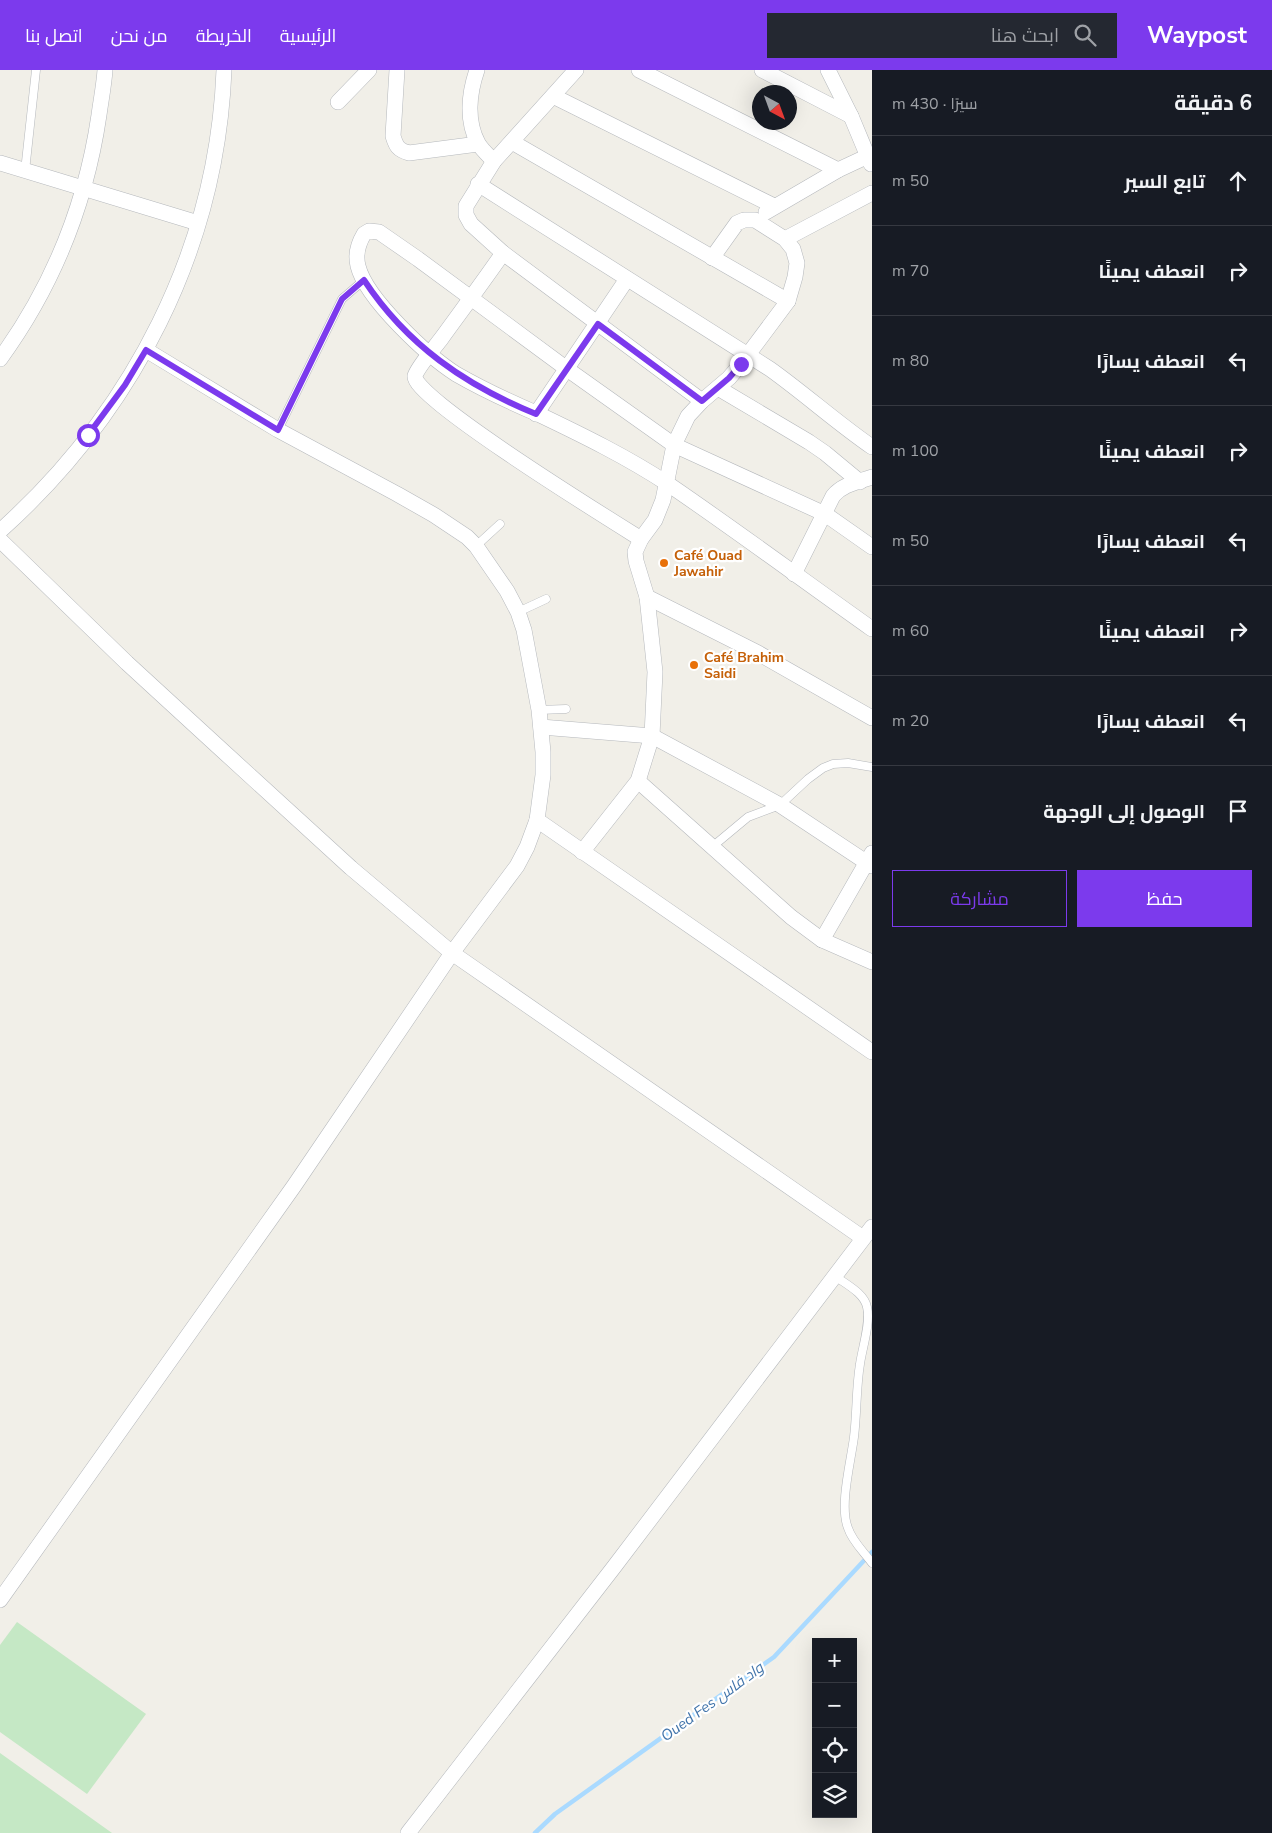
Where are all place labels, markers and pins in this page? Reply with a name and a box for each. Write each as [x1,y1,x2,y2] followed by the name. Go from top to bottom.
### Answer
[673,546,742,581] place label: Café Ouad Jawahir
[658,557,670,569] marker: Café Ouad Jawahir
[704,648,784,683] place label: Café Brahim Saidi
[688,659,700,671] marker: Café Brahim Saidi

